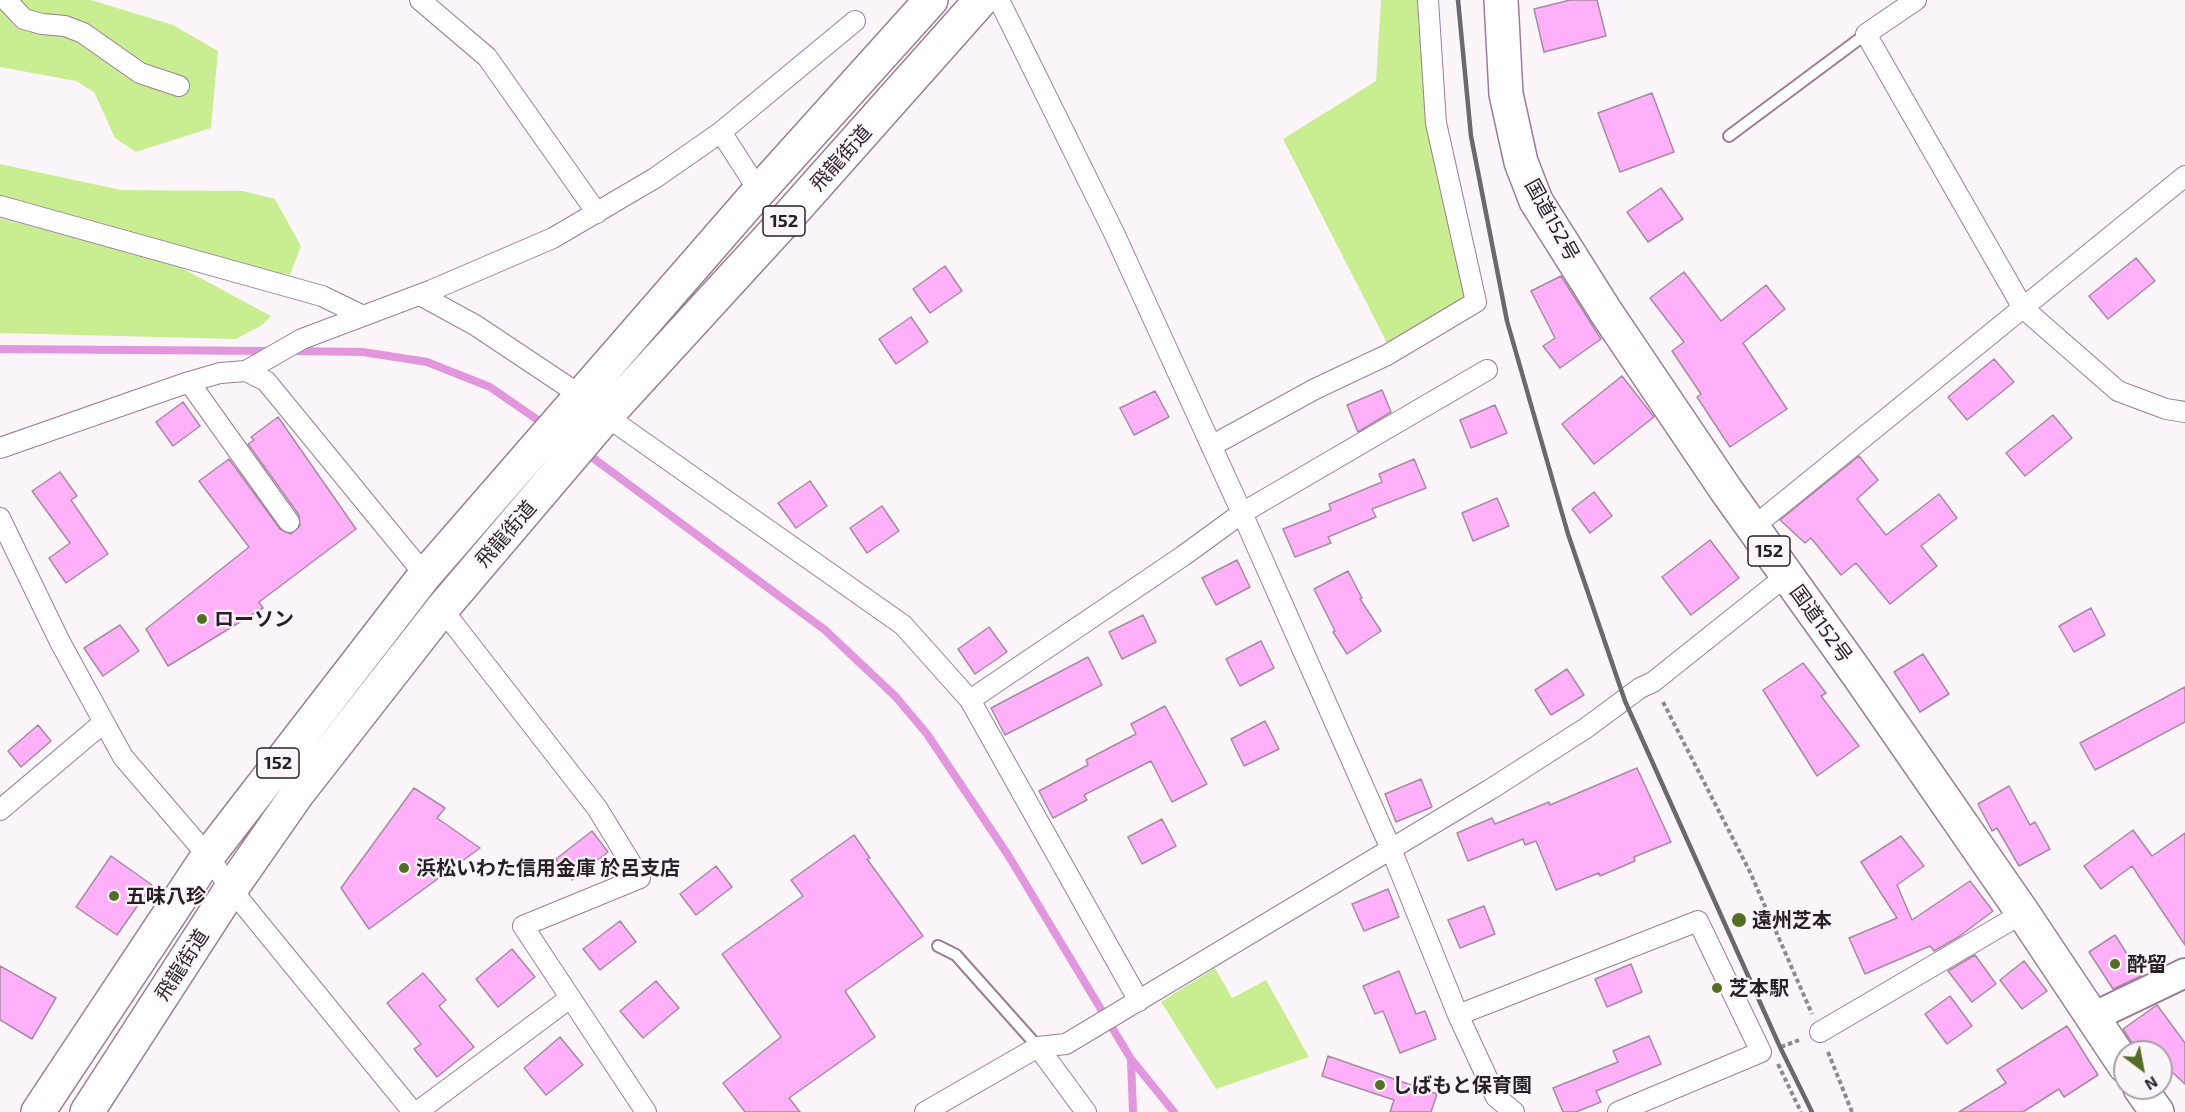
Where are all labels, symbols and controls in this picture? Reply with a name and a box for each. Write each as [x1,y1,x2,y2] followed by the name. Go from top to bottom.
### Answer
[805,120,877,196] street label: 飛龍街道
[1520,175,1584,265] street label: 国道152号
[763,206,805,236] road number: 152
[471,496,541,572] street label: 飛龍街道
[1748,536,1790,566] road number: 152
[1785,581,1857,667] street label: 国道152号
[214,607,294,631] place label: ローソン
[195,612,209,626] marker: ローソン
[257,748,299,778] road number: 152
[416,856,680,880] place label: 浜松いわた信用金庫 於呂支店
[397,861,411,875] marker: 浜松いわた信用金庫 於呂支店
[126,884,206,908] place label: 五味八珍
[107,889,121,903] marker: 五味八珍
[1752,908,1832,932] place label: 遠州芝本
[1730,911,1748,929] marker: 遠州芝本
[150,925,214,1005] street label: 飛龍街道
[2127,952,2167,976] place label: 酔留
[2108,957,2122,971] marker: 酔留
[1729,976,1789,1000] place label: 芝本駅
[1710,981,1724,995] marker: 芝本駅
[2113,1040,2173,1100] north arrow
[1392,1073,1532,1097] place label: しばもと保育園
[2142,1073,2162,1095] text: N
[1373,1078,1387,1092] marker: しばもと保育園

